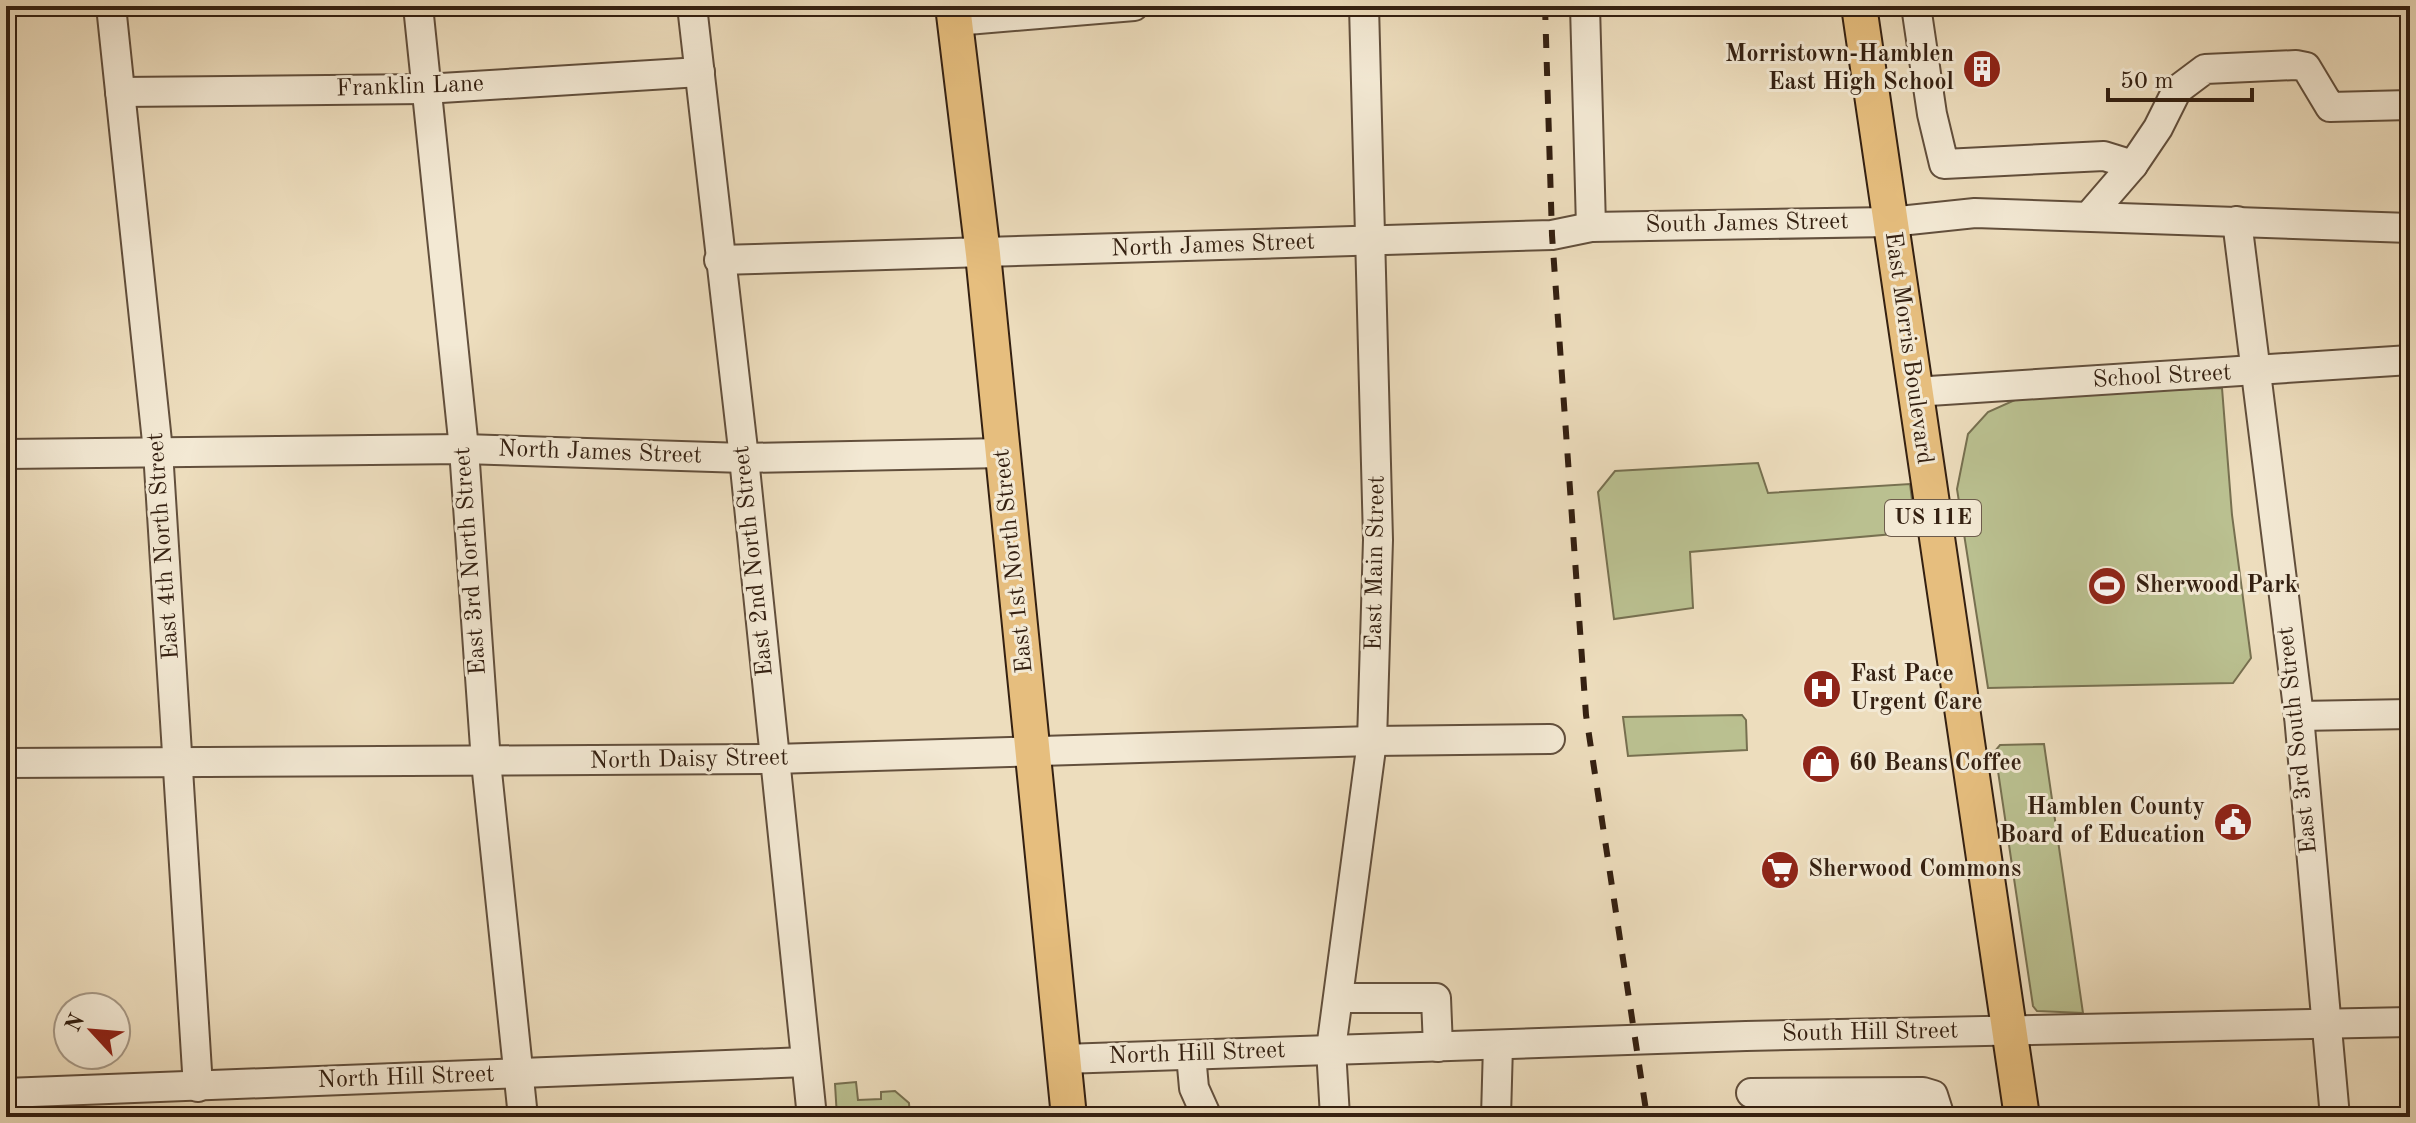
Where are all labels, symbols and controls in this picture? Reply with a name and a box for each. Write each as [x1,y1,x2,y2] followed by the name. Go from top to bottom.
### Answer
[1725,43,1954,95] place label: Morristown-Hamblen East High School
[1961,48,2003,90] building icon: Morristown-Hamblen East High School
[2108,52,2252,102] scale bar
[2120,70,2174,94] text: 50 m
[336,72,484,102] street label: Franklin Lane
[1645,210,1849,238] street label: South James Street
[1111,230,1315,262] street label: North James Street
[1880,230,1936,466] street label: East Morris Boulevard
[2092,361,2232,393] street label: School Street
[144,431,184,661] street label: East 4th North Street
[498,437,702,469] street label: North James Street
[730,444,778,678] street label: East 2nd North Street
[451,446,491,676] street label: East 3rd North Street
[990,448,1038,674] street label: East 1st North Street
[1362,475,1390,651] street label: East Main Street
[1885,500,1981,536] road number: US 11E
[2086,565,2128,607] sports icon: Sherwood Park
[2135,574,2298,598] place label: Sherwood Park
[2274,625,2322,855] street label: East 3rd South Street
[1850,663,1983,715] place label: Fast Pace Urgent Care
[1801,668,1843,710] hospital icon: Fast Pace Urgent Care
[1800,743,1842,785] shop icon: 60 Beans Coffee
[589,746,789,774] street label: North Daisy Street
[1849,752,2022,776] place label: 60 Beans Coffee
[1999,796,2205,848] place label: Hamblen County Board of Education
[2212,801,2254,843] public building icon: Hamblen County Board of Education
[1759,849,1801,891] supermarket icon: Sherwood Commons
[1808,858,2021,882] place label: Sherwood Commons
[52,991,132,1071] north arrow
[62,1011,89,1035] text: N
[1782,1019,1958,1047] street label: South Hill Street
[1108,1039,1286,1069] street label: North Hill Street
[317,1063,495,1093] street label: North Hill Street

